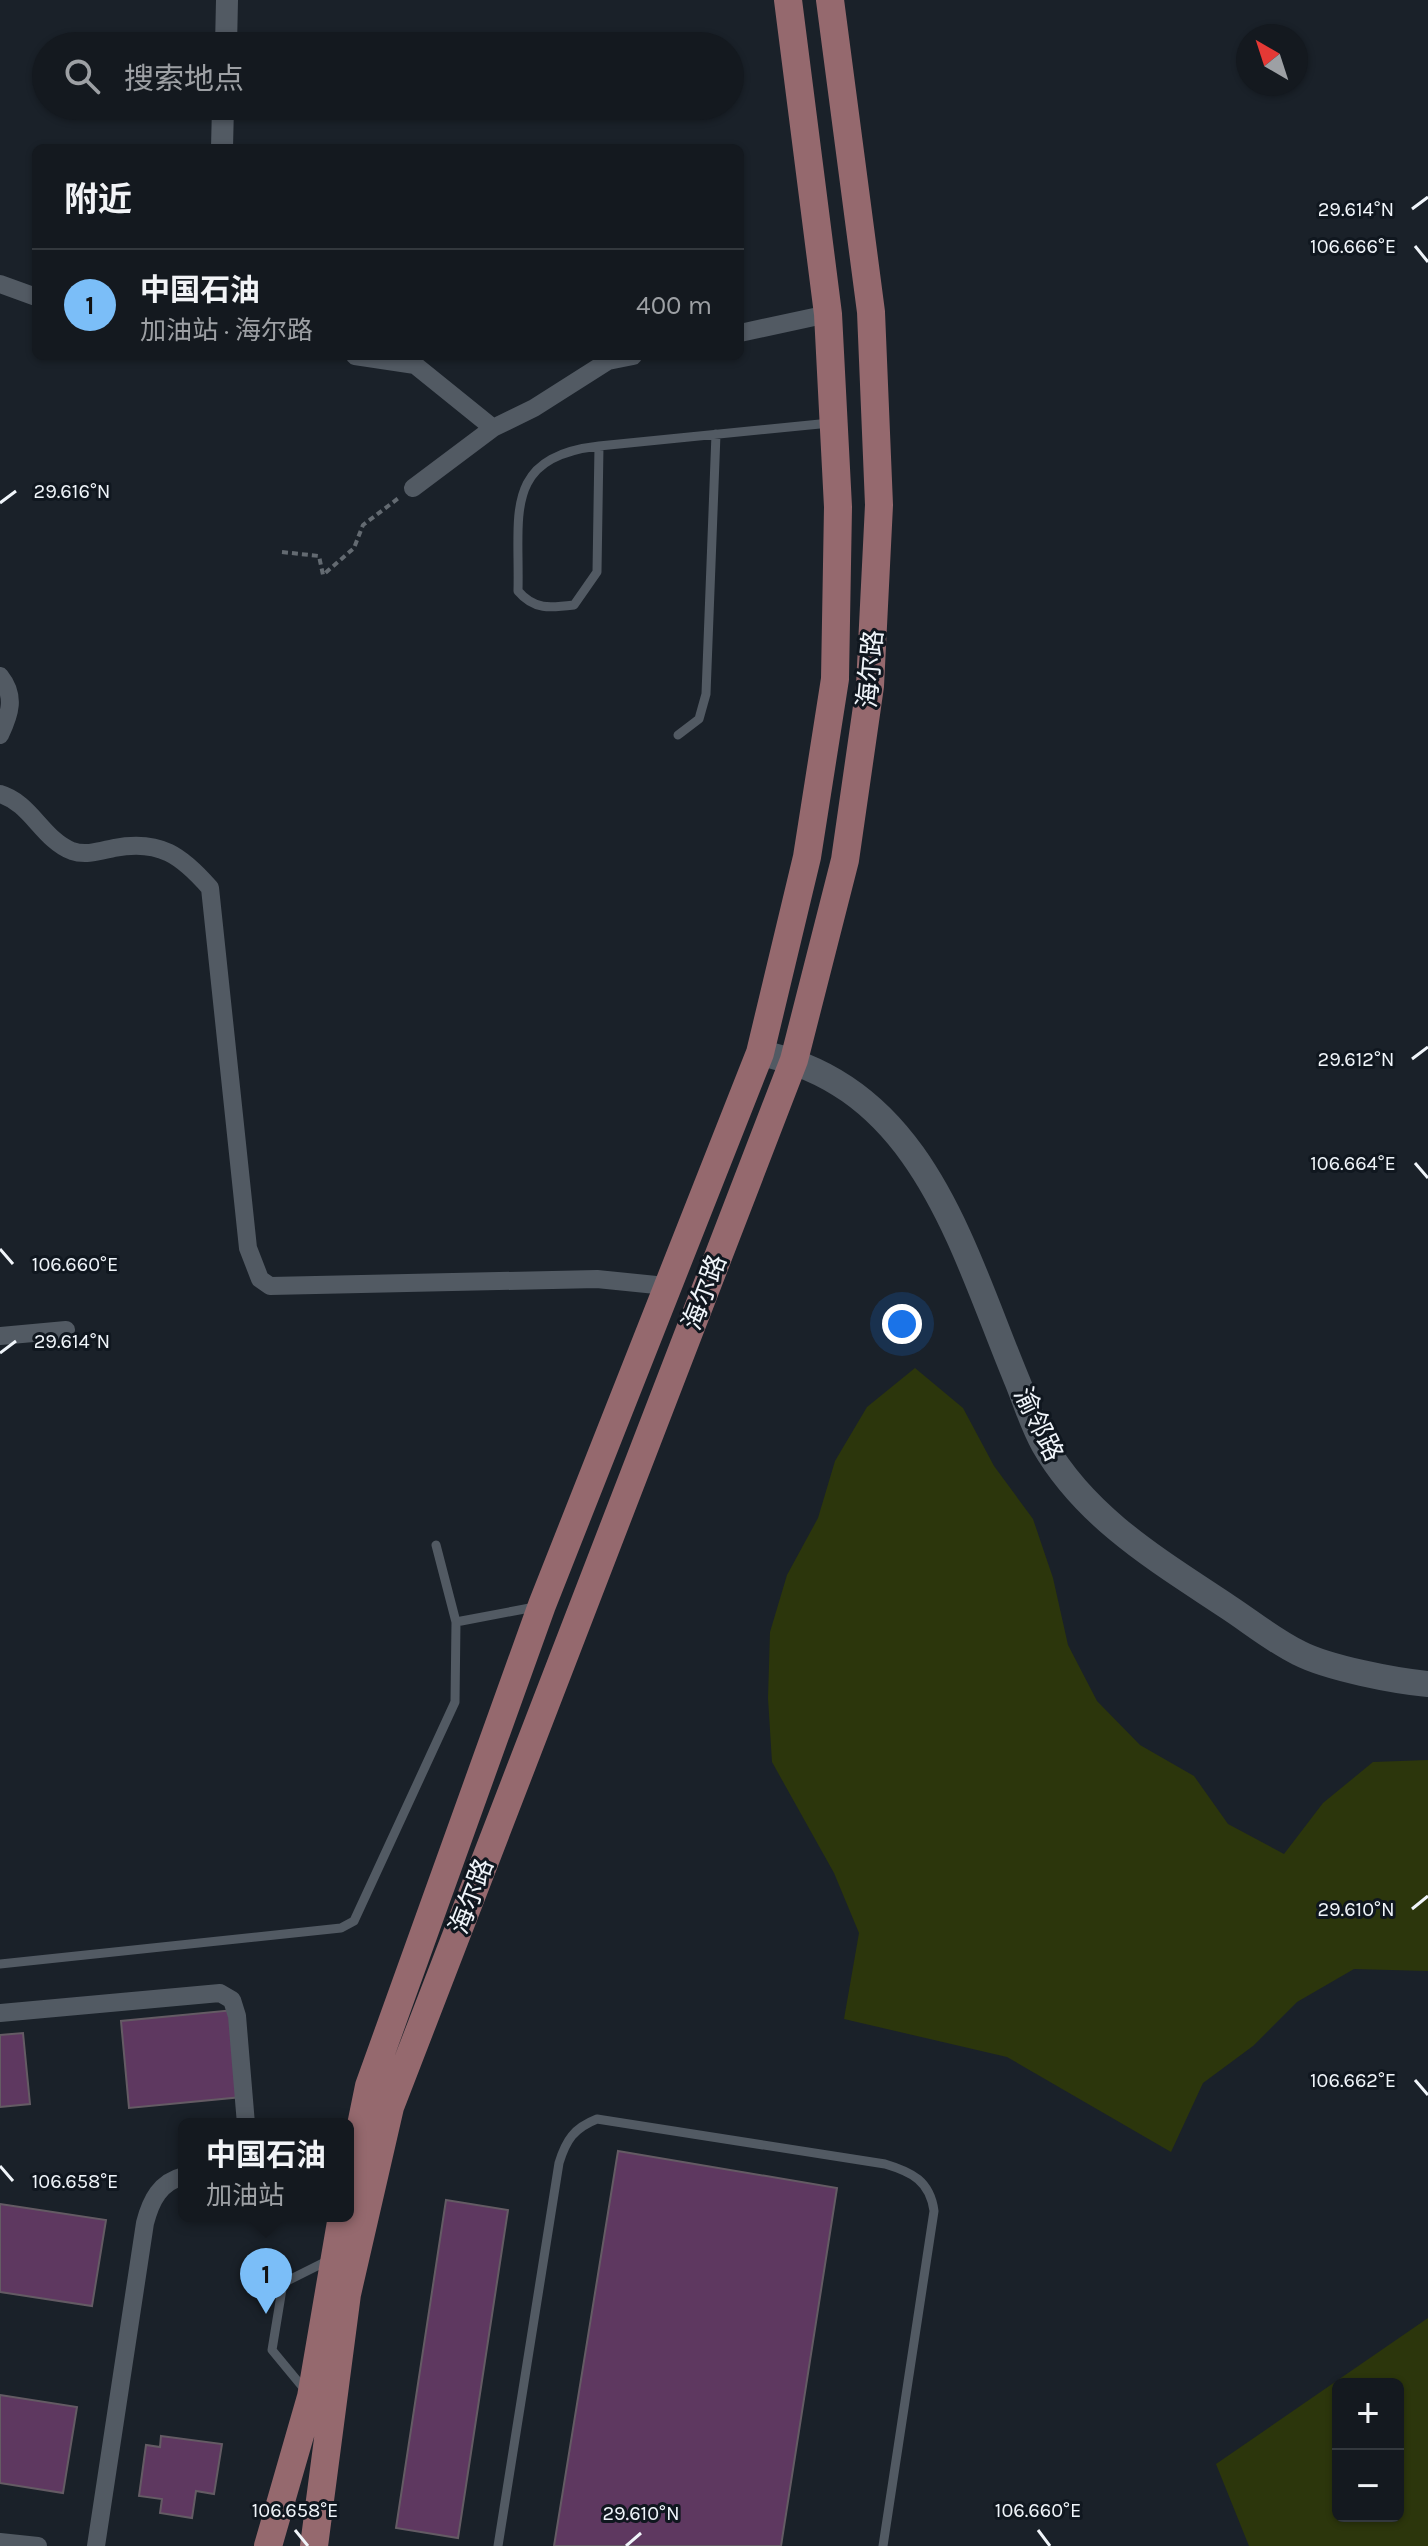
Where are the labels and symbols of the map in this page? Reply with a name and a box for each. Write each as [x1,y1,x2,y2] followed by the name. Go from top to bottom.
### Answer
[1236,24,1308,96] north arrow
[1318,198,1394,221] text: 29.614°N
[1310,235,1396,258] text: 106.666°E
[34,480,110,503] text: 29.616°N
[852,629,889,709] street label: 海尔路
[1318,1048,1394,1071] text: 29.612°N
[1310,1152,1396,1175] text: 106.664°E
[676,1250,733,1334] street label: 海尔路
[32,1253,118,1276] text: 106.660°E
[882,1304,922,1344] your location
[34,1330,110,1353] text: 29.614°N
[1008,1382,1070,1466] street label: 渝邻路
[443,1854,500,1938] street label: 海尔路
[1317,1898,1395,1921] text: 29.610°N
[1310,2069,1396,2092] text: 106.662°E
[32,2170,118,2193] text: 106.658°E
[240,2248,292,2314] pin: 1
[252,2499,338,2522] text: 106.658°E
[995,2499,1081,2522] text: 106.660°E
[602,2502,680,2525] text: 29.610°N

